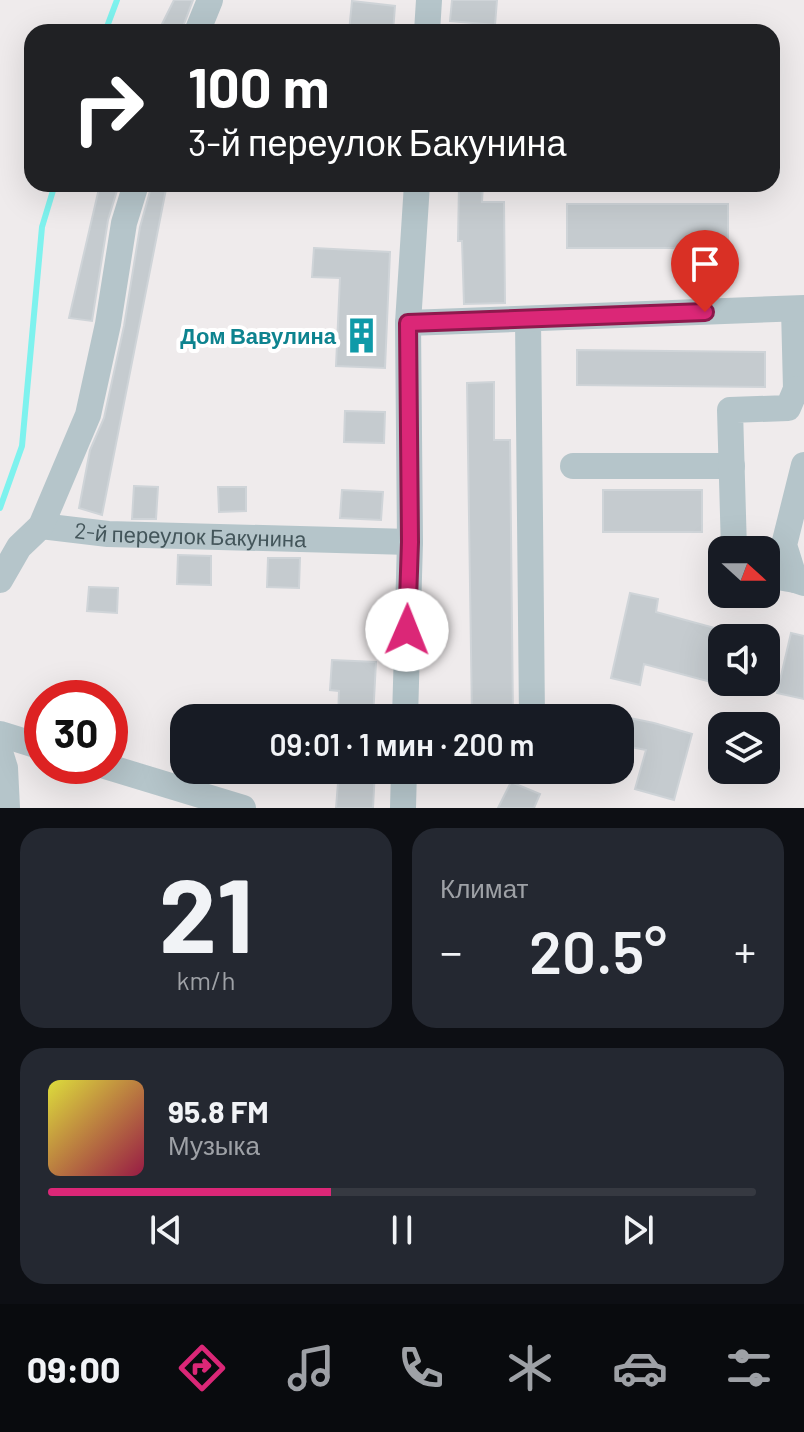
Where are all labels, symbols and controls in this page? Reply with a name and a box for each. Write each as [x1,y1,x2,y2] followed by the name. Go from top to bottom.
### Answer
[188,52,330,119] text: 100 m
[56,56,160,160] icon: right
[188,120,566,163] text: 3-й переулок Бакунина
[671,230,739,312] pin
[683,242,727,286] icon: arrive
[343,317,381,355] building icon: Дом Вавулина
[180,322,337,349] place label: Дом Вавулина
[73,516,308,551] street label: 2-й переулок Бакунина
[708,536,780,608] north arrow
[708,536,780,784] map controls
[365,588,449,672] position arrow
[708,624,780,696] button: sound
[24,680,128,784] speed limit sign: 30
[708,712,780,784] button: layers
[269,726,535,762] text: 09:01 · 1 мин · 200 m
[159,849,253,974] text: 21
[440,872,529,903] text: Климат
[529,914,667,986] text: 20.5°
[440,924,462,977] text: −
[734,924,756,977] text: +
[177,964,235,995] text: km/h
[168,1093,269,1129] text: 95.8 FM
[168,1129,260,1160] text: Музыка
[144,1208,188,1252] icon: previous
[380,1208,424,1252] icon: pause
[616,1208,660,1252] icon: next
[174,1340,230,1396] icon: directions
[283,1340,339,1396] icon: music
[393,1340,449,1396] icon: phone
[502,1340,558,1396] icon: climate
[612,1340,668,1396] icon: car
[721,1340,777,1396] icon: filters
[27,1347,121,1390] text: 09:00

